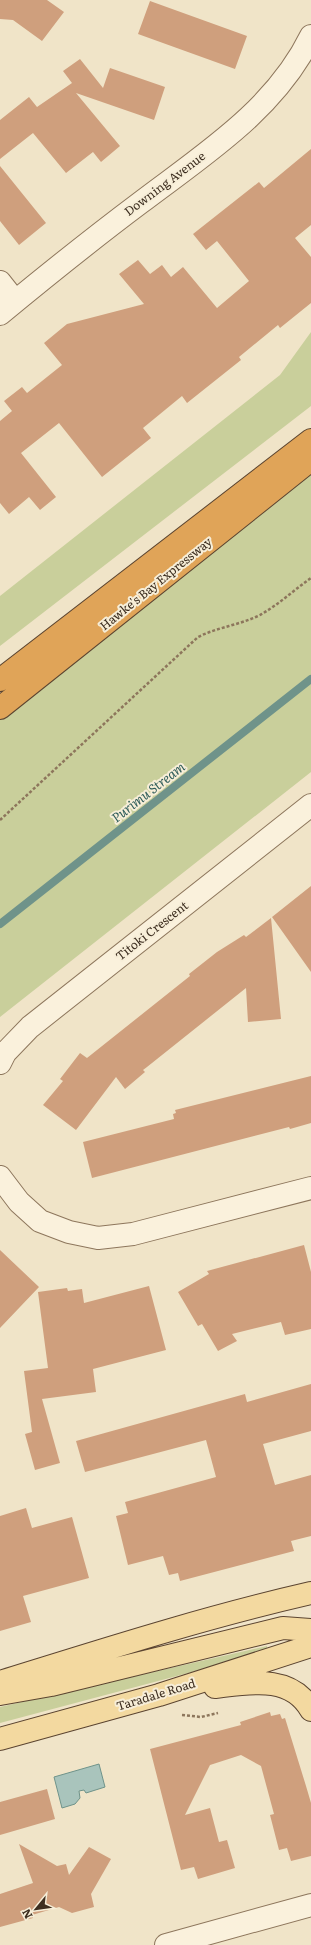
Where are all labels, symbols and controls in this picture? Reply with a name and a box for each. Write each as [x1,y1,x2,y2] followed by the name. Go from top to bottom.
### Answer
[120,147,209,220] street label: Downing Avenue
[95,532,215,634] street label: Hawke's Bay Expressway
[107,756,189,826] water label: Purimu Stream
[111,896,192,964] street label: Titoki Crescent
[114,1673,198,1715] street label: Taradale Road
[16,1889,56,1929] north arrow
[17,1906,36,1922] text: N

